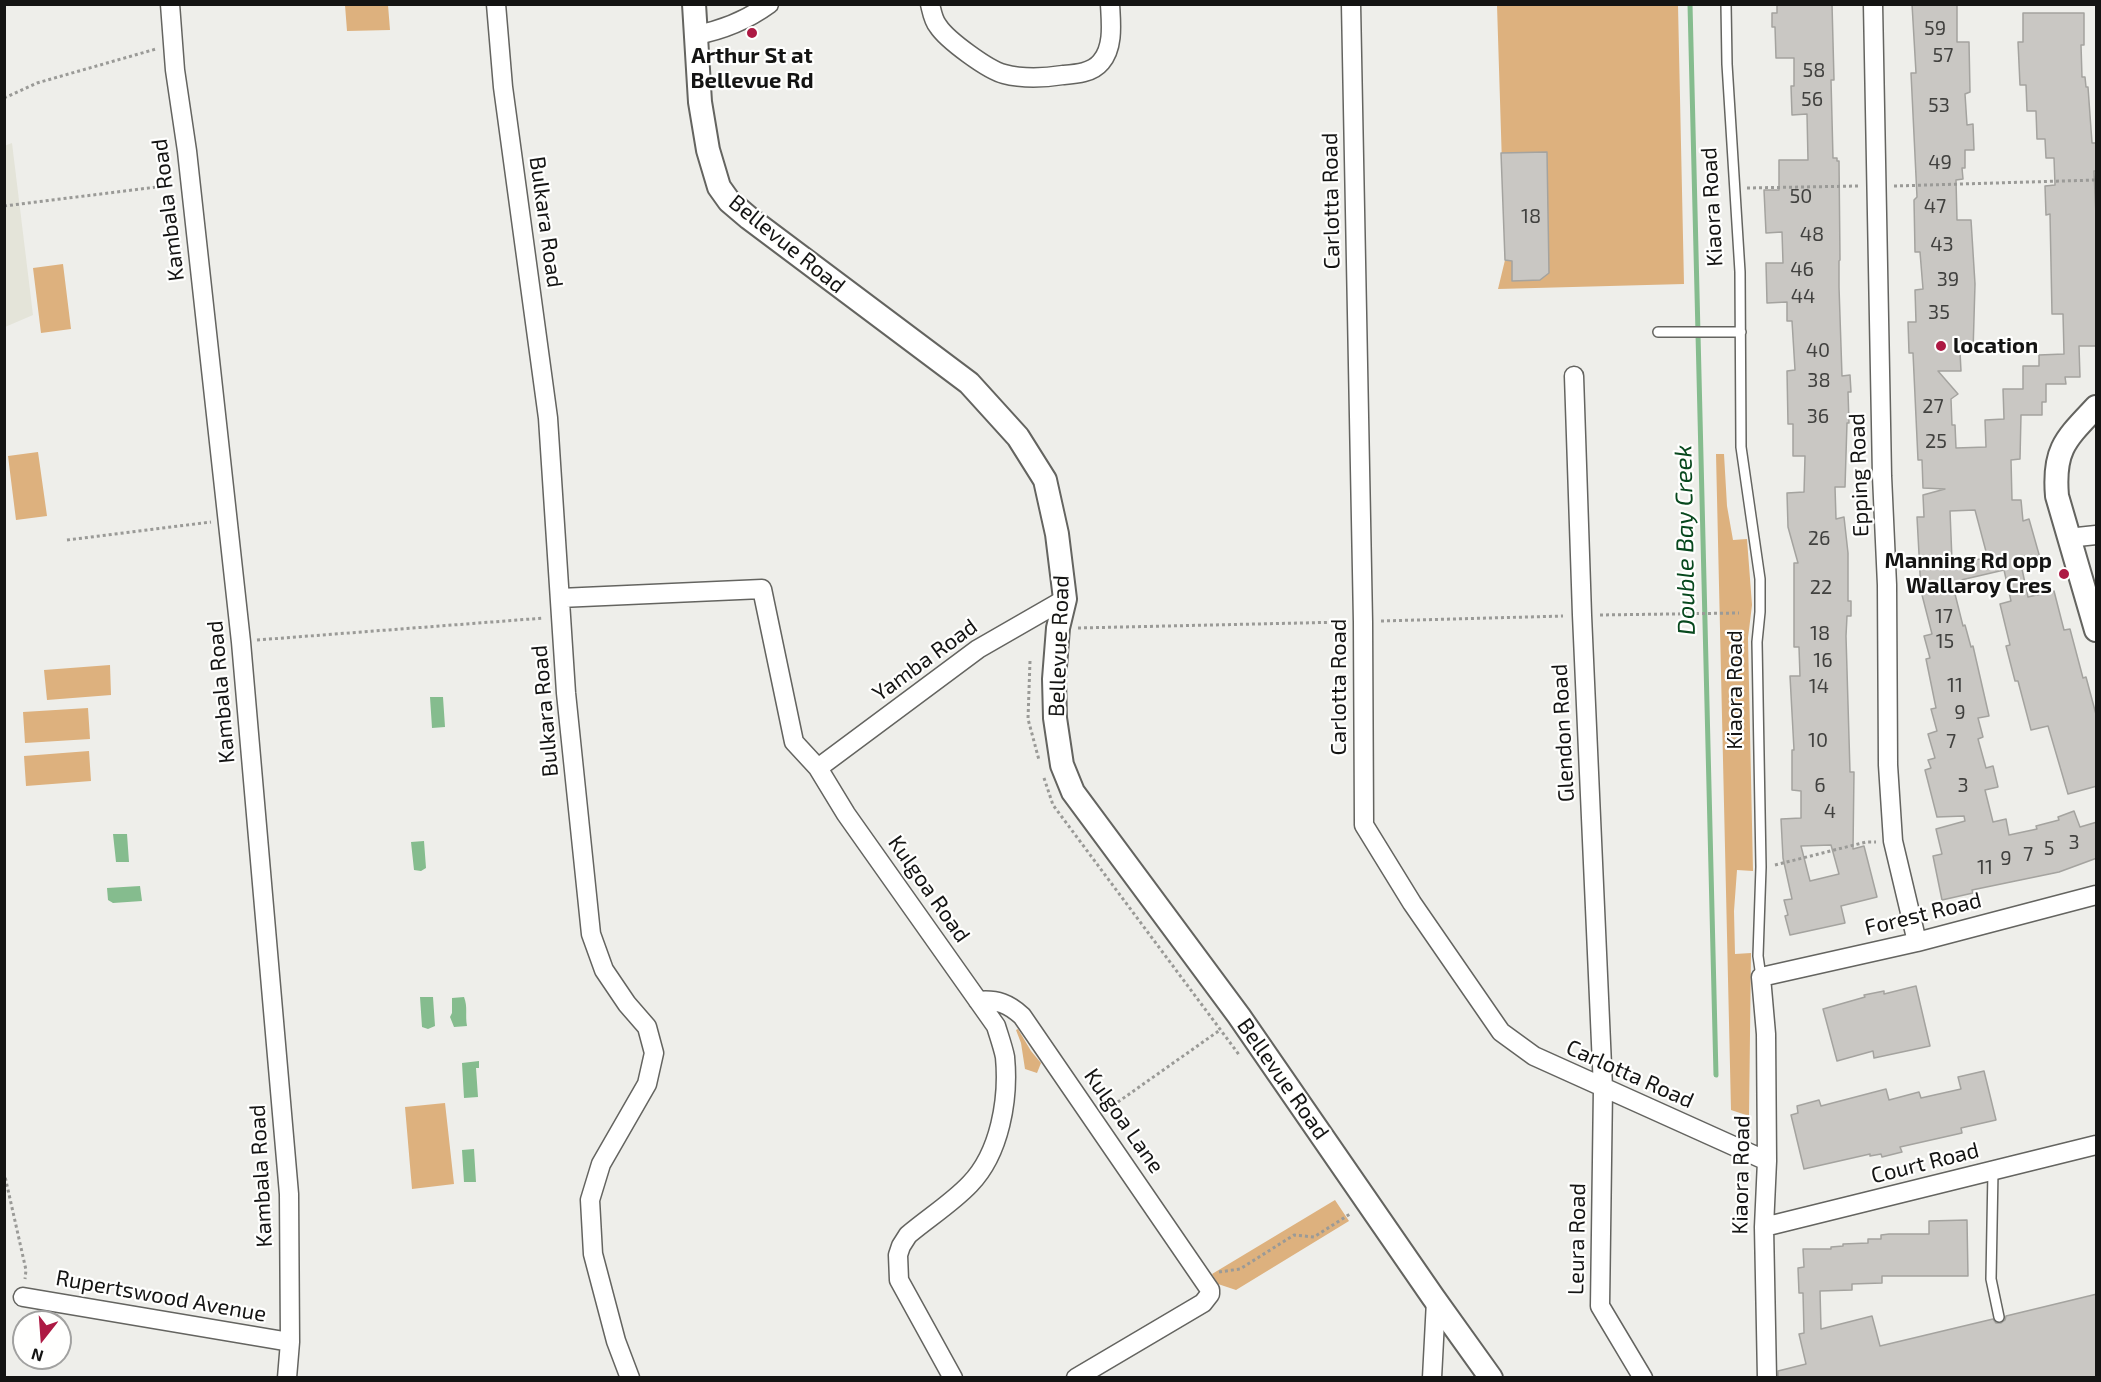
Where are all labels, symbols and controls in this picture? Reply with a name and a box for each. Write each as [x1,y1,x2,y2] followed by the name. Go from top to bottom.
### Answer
[1924,16,1946,40] house number: 59
[745,26,759,40] marker: Arthur St at Bellevue Rd
[690,43,814,94] place label: Arthur St at Bellevue Rd
[1933,43,1953,67] house number: 57
[1803,58,1825,82] house number: 58
[1801,87,1823,111] house number: 56
[1928,93,1950,117] house number: 53
[1317,132,1345,270] street label: Carlotta Road
[146,137,190,283] street label: Kambala Road
[1696,147,1728,267] street label: Kiaora Road
[1928,150,1952,174] house number: 49
[524,155,568,289] street label: Bulkara Road
[1790,184,1812,208] house number: 50
[724,189,850,299] street label: Bellevue Road
[1924,194,1946,218] house number: 47
[1521,204,1541,228] house number: 18
[1800,222,1824,246] house number: 48
[1930,232,1954,256] house number: 43
[1790,257,1814,281] house number: 46
[1937,267,1959,291] house number: 39
[1791,284,1815,308] house number: 44
[1928,300,1950,324] house number: 35
[1953,333,2038,359] place label: location
[1806,338,1830,362] house number: 40
[1934,339,1948,353] marker: location
[1807,368,1831,392] house number: 38
[1922,394,1944,418] house number: 27
[1807,404,1829,428] house number: 36
[1844,413,1874,537] street label: Epping Road
[1925,429,1947,453] house number: 25
[1669,445,1701,635] water label: Double Bay Creek
[1808,526,1830,550] house number: 26
[1885,548,2052,600] place label: Manning Rd opp Wallaroy Cres
[2057,567,2071,581] marker: Manning Rd opp Wallaroy Cres
[1043,575,1075,717] street label: Bellevue Road
[1810,575,1832,599] house number: 22
[1935,604,1953,628] house number: 17
[868,613,982,707] street label: Yamba Road
[1326,619,1352,755] street label: Carlotta Road
[202,620,240,764] street label: Kambala Road
[1810,621,1830,645] house number: 18
[1936,629,1954,653] house number: 15
[1722,630,1748,750] street label: Kiaora Road
[526,644,564,778] street label: Bulkara Road
[1813,648,1833,672] house number: 16
[1546,663,1580,803] street label: Glendon Road
[1947,673,1963,697] house number: 11
[1809,674,1829,698] house number: 14
[1954,700,1966,724] house number: 9
[1808,728,1828,752] house number: 10
[1946,729,1956,753] house number: 7
[1814,773,1826,797] house number: 6
[1957,773,1969,797] house number: 3
[1824,799,1836,823] house number: 4
[2068,830,2080,854] house number: 3
[883,831,975,947] street label: Kulgoa Road
[2044,836,2054,860] house number: 5
[2023,842,2033,866] house number: 7
[2000,846,2012,870] house number: 9
[1977,855,1993,879] house number: 11
[1862,887,1984,941] street label: Forest Road
[1232,1013,1334,1145] street label: Bellevue Road
[1562,1034,1698,1114] street label: Carlotta Road
[1078,1064,1170,1178] street label: Kulgoa Lane
[244,1104,278,1248] street label: Kambala Road
[1727,1115,1755,1235] street label: Kiaora Road
[1868,1137,1982,1189] street label: Court Road
[1563,1183,1591,1295] street label: Leura Road
[54,1264,268,1328] street label: Rupertswood Avenue
[12,1310,72,1370] north arrow
[29,1345,45,1367] text: N

